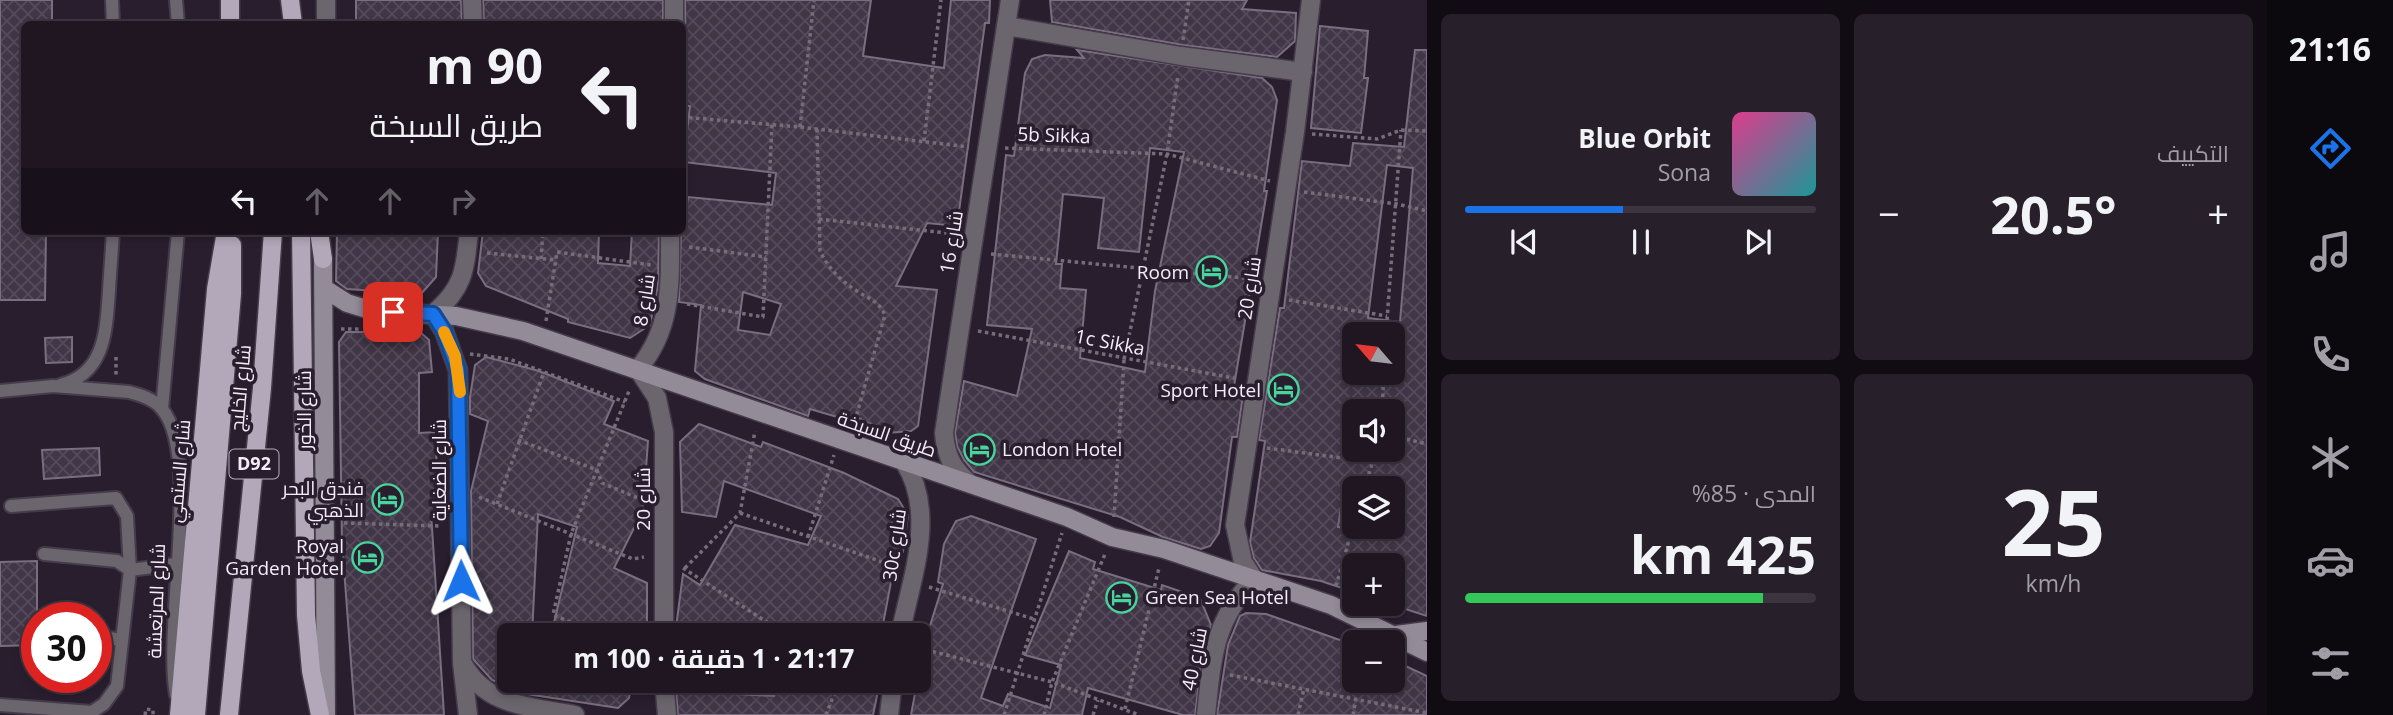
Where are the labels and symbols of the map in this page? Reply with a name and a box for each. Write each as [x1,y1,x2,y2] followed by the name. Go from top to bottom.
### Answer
[1017,121,1091,149] street label: 5b Sikka
[933,209,970,276] street label: شارع 16
[1195,255,1229,289] hotel icon: Room
[1231,255,1268,322] street label: شارع 20
[1137,259,1189,285] place label: Room
[627,272,662,328] street label: شارع 8
[363,282,423,342] pin
[1073,322,1147,362] street label: 1c Sikka
[1342,322,1405,385] north arrow
[223,344,258,433] street label: شارع الخليج
[291,370,318,451] street label: شارع الخور
[1267,373,1301,407] hotel icon: Sport Hotel
[1160,377,1261,403] place label: Sport Hotel
[834,405,940,463] street label: طريق السبخة
[162,418,198,524] street label: شارع الستمي
[426,419,453,521] street label: شارع الضغاية
[962,432,996,466] hotel icon: London Hotel
[1002,436,1122,462] place label: London Hotel
[230,450,278,478] road number: D92
[630,467,657,531] street label: شارع 20
[281,475,364,525] place label: فندق البحر الذهبي
[370,482,404,516] hotel icon: فندق البحر الذهبي
[876,507,913,583] street label: 30c شارع
[225,533,344,581] place label: Royal Garden Hotel
[350,540,384,574] hotel icon: Royal Garden Hotel
[141,543,172,659] street label: شارع المرتعشة
[424,544,498,618] position arrow
[1105,580,1139,614] hotel icon: Green Sea Hotel
[1145,584,1289,610] place label: Green Sea Hotel
[21,602,112,693] speed limit sign: 30
[1175,625,1214,693] street label: شارع 40

